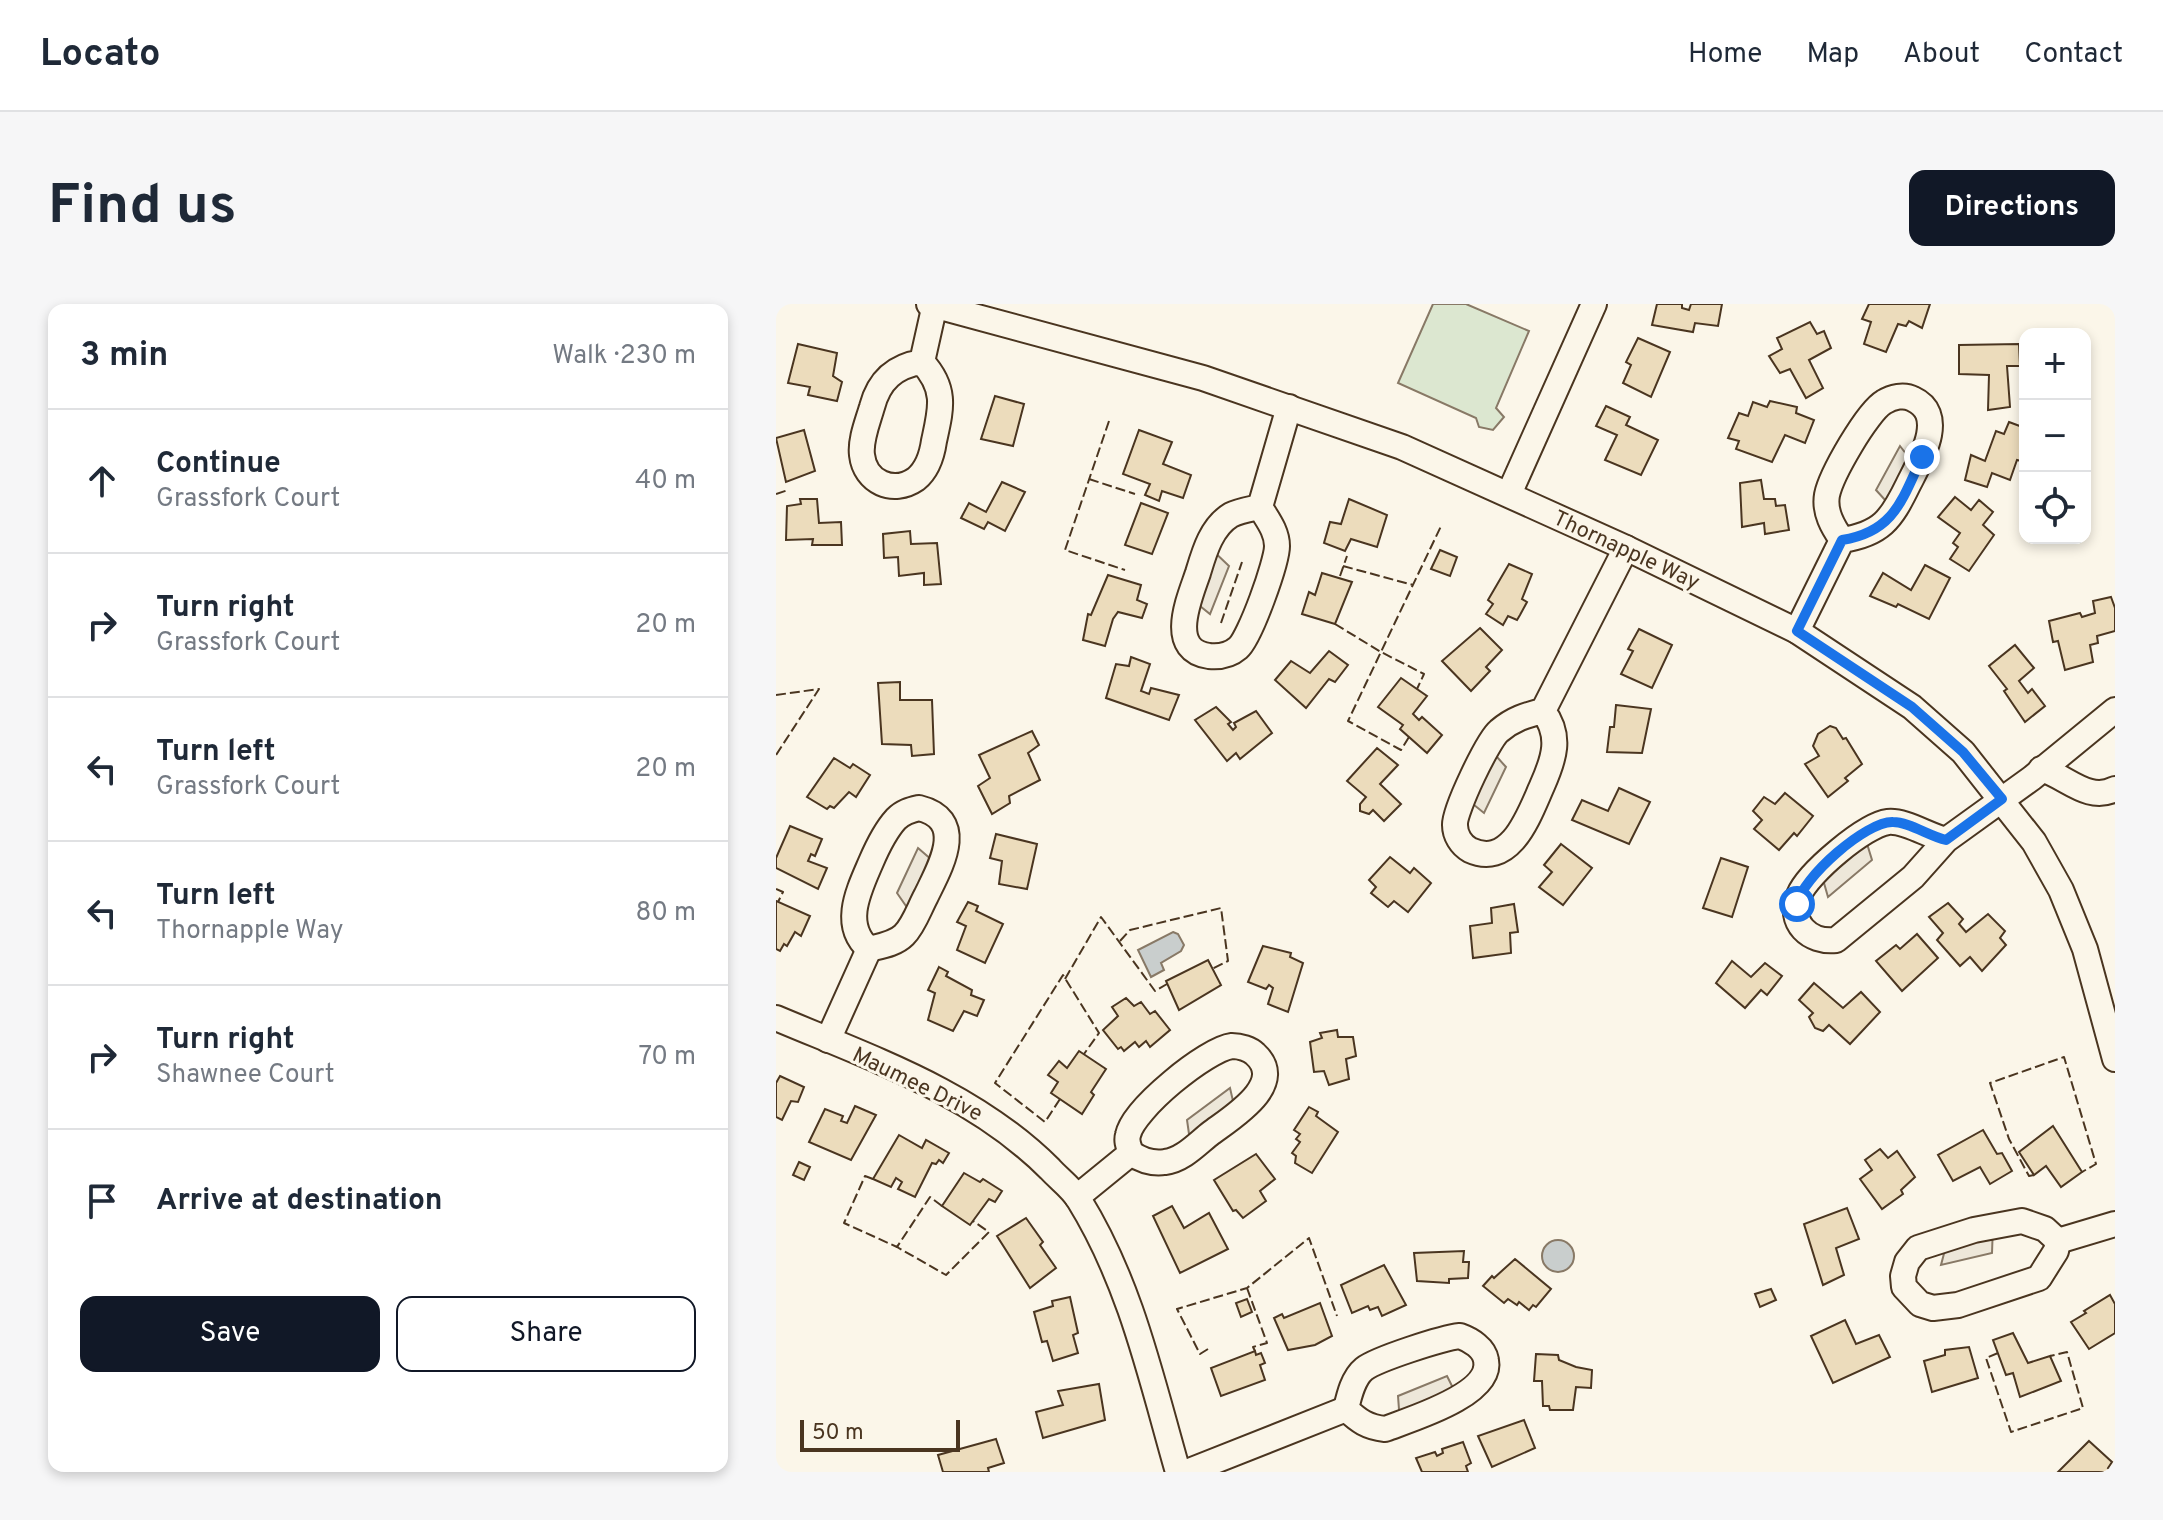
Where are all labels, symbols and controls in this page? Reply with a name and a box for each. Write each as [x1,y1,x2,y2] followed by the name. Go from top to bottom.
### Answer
[40,31,160,80] text: Locato
[1688,37,1762,73] text: Home
[1806,37,1859,73] text: Map
[1903,37,1980,73] text: About
[2024,37,2123,73] text: Contact
[1909,170,2115,246] button: Directions
[48,173,237,243] text: Find us
[2019,328,2091,544] map controls
[2019,328,2091,400] button: +
[80,335,168,378] text: 3 min
[552,340,696,373] text: Walk · 230 m
[2019,400,2091,472] button: −
[1904,439,1940,475] route end
[156,446,281,483] text: Continue
[80,459,124,503] icon: ahead
[635,465,696,498] text: 40 m
[2019,472,2091,544] button: locate
[156,483,340,516] text: Grassfork Court
[1548,505,1704,597] street label: Thornapple Way
[156,590,294,627] text: Turn right
[80,603,124,647] icon: right
[635,609,696,642] text: 20 m
[156,627,340,660] text: Grassfork Court
[156,734,276,771] text: Turn left
[80,747,124,791] icon: left
[635,753,696,786] text: 20 m
[156,771,340,804] text: Grassfork Court
[156,878,276,915] text: Turn left
[1779,886,1815,922] route start
[80,891,124,935] icon: left
[636,897,696,930] text: 80 m
[156,915,344,948] text: Thornapple Way
[156,1022,294,1059] text: Turn right
[80,1035,124,1079] icon: right
[638,1041,696,1074] text: 70 m
[847,1042,986,1128] street label: Maumee Drive
[156,1059,335,1092] text: Shawnee Court
[80,1179,124,1223] icon: arrive
[156,1183,442,1220] text: Arrive at destination
[80,1296,380,1372] button: Save
[396,1296,696,1372] button: Share
[800,1416,960,1452] scale bar
[812,1420,864,1447] text: 50 m

